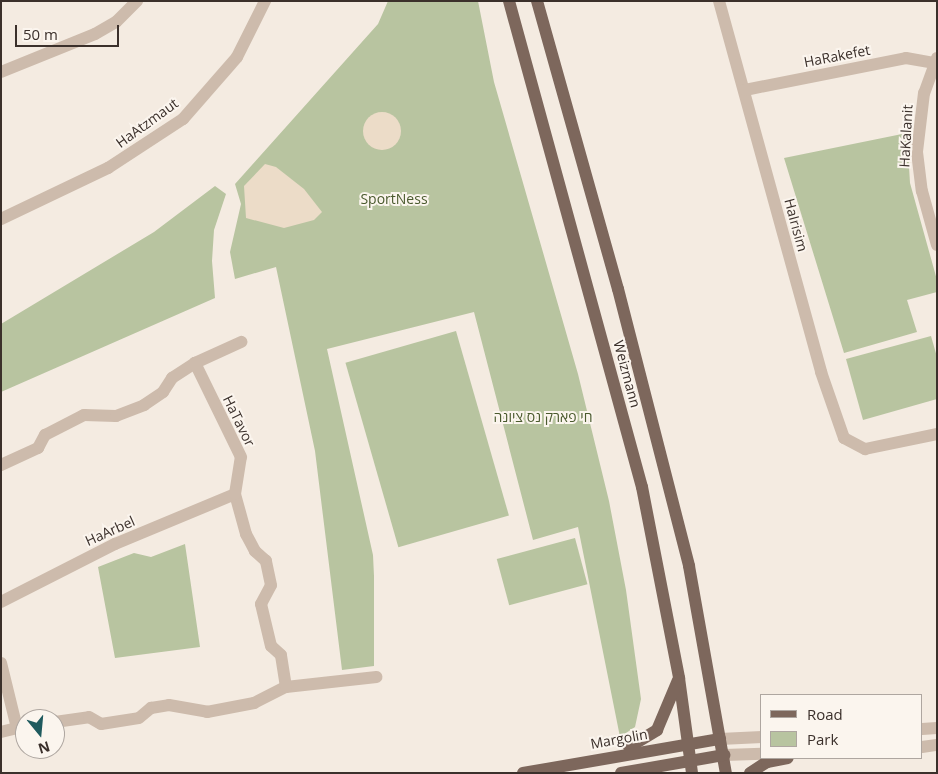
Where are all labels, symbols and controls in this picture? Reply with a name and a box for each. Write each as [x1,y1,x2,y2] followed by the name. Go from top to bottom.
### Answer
[18,15,121,47] scale bar
[23,24,58,44] text: 50 m
[802,41,872,71] street label: HaRakefet
[113,95,181,151] street label: HaAtzmaut
[896,104,916,168] street label: HaKalanit
[360,191,428,207] park label: SportNess
[781,197,811,253] street label: HaIrisim
[610,339,644,409] street label: Weizmann
[219,393,259,449] street label: HaTavor
[494,409,592,425] park label: חי פארק נס ציונה
[83,513,137,549] street label: HaArbel
[760,694,923,759] legend
[807,704,843,724] text: Road
[15,709,65,759] north arrow
[589,726,649,752] street label: Margolin
[807,729,838,749] text: Park
[36,737,52,759] text: N

